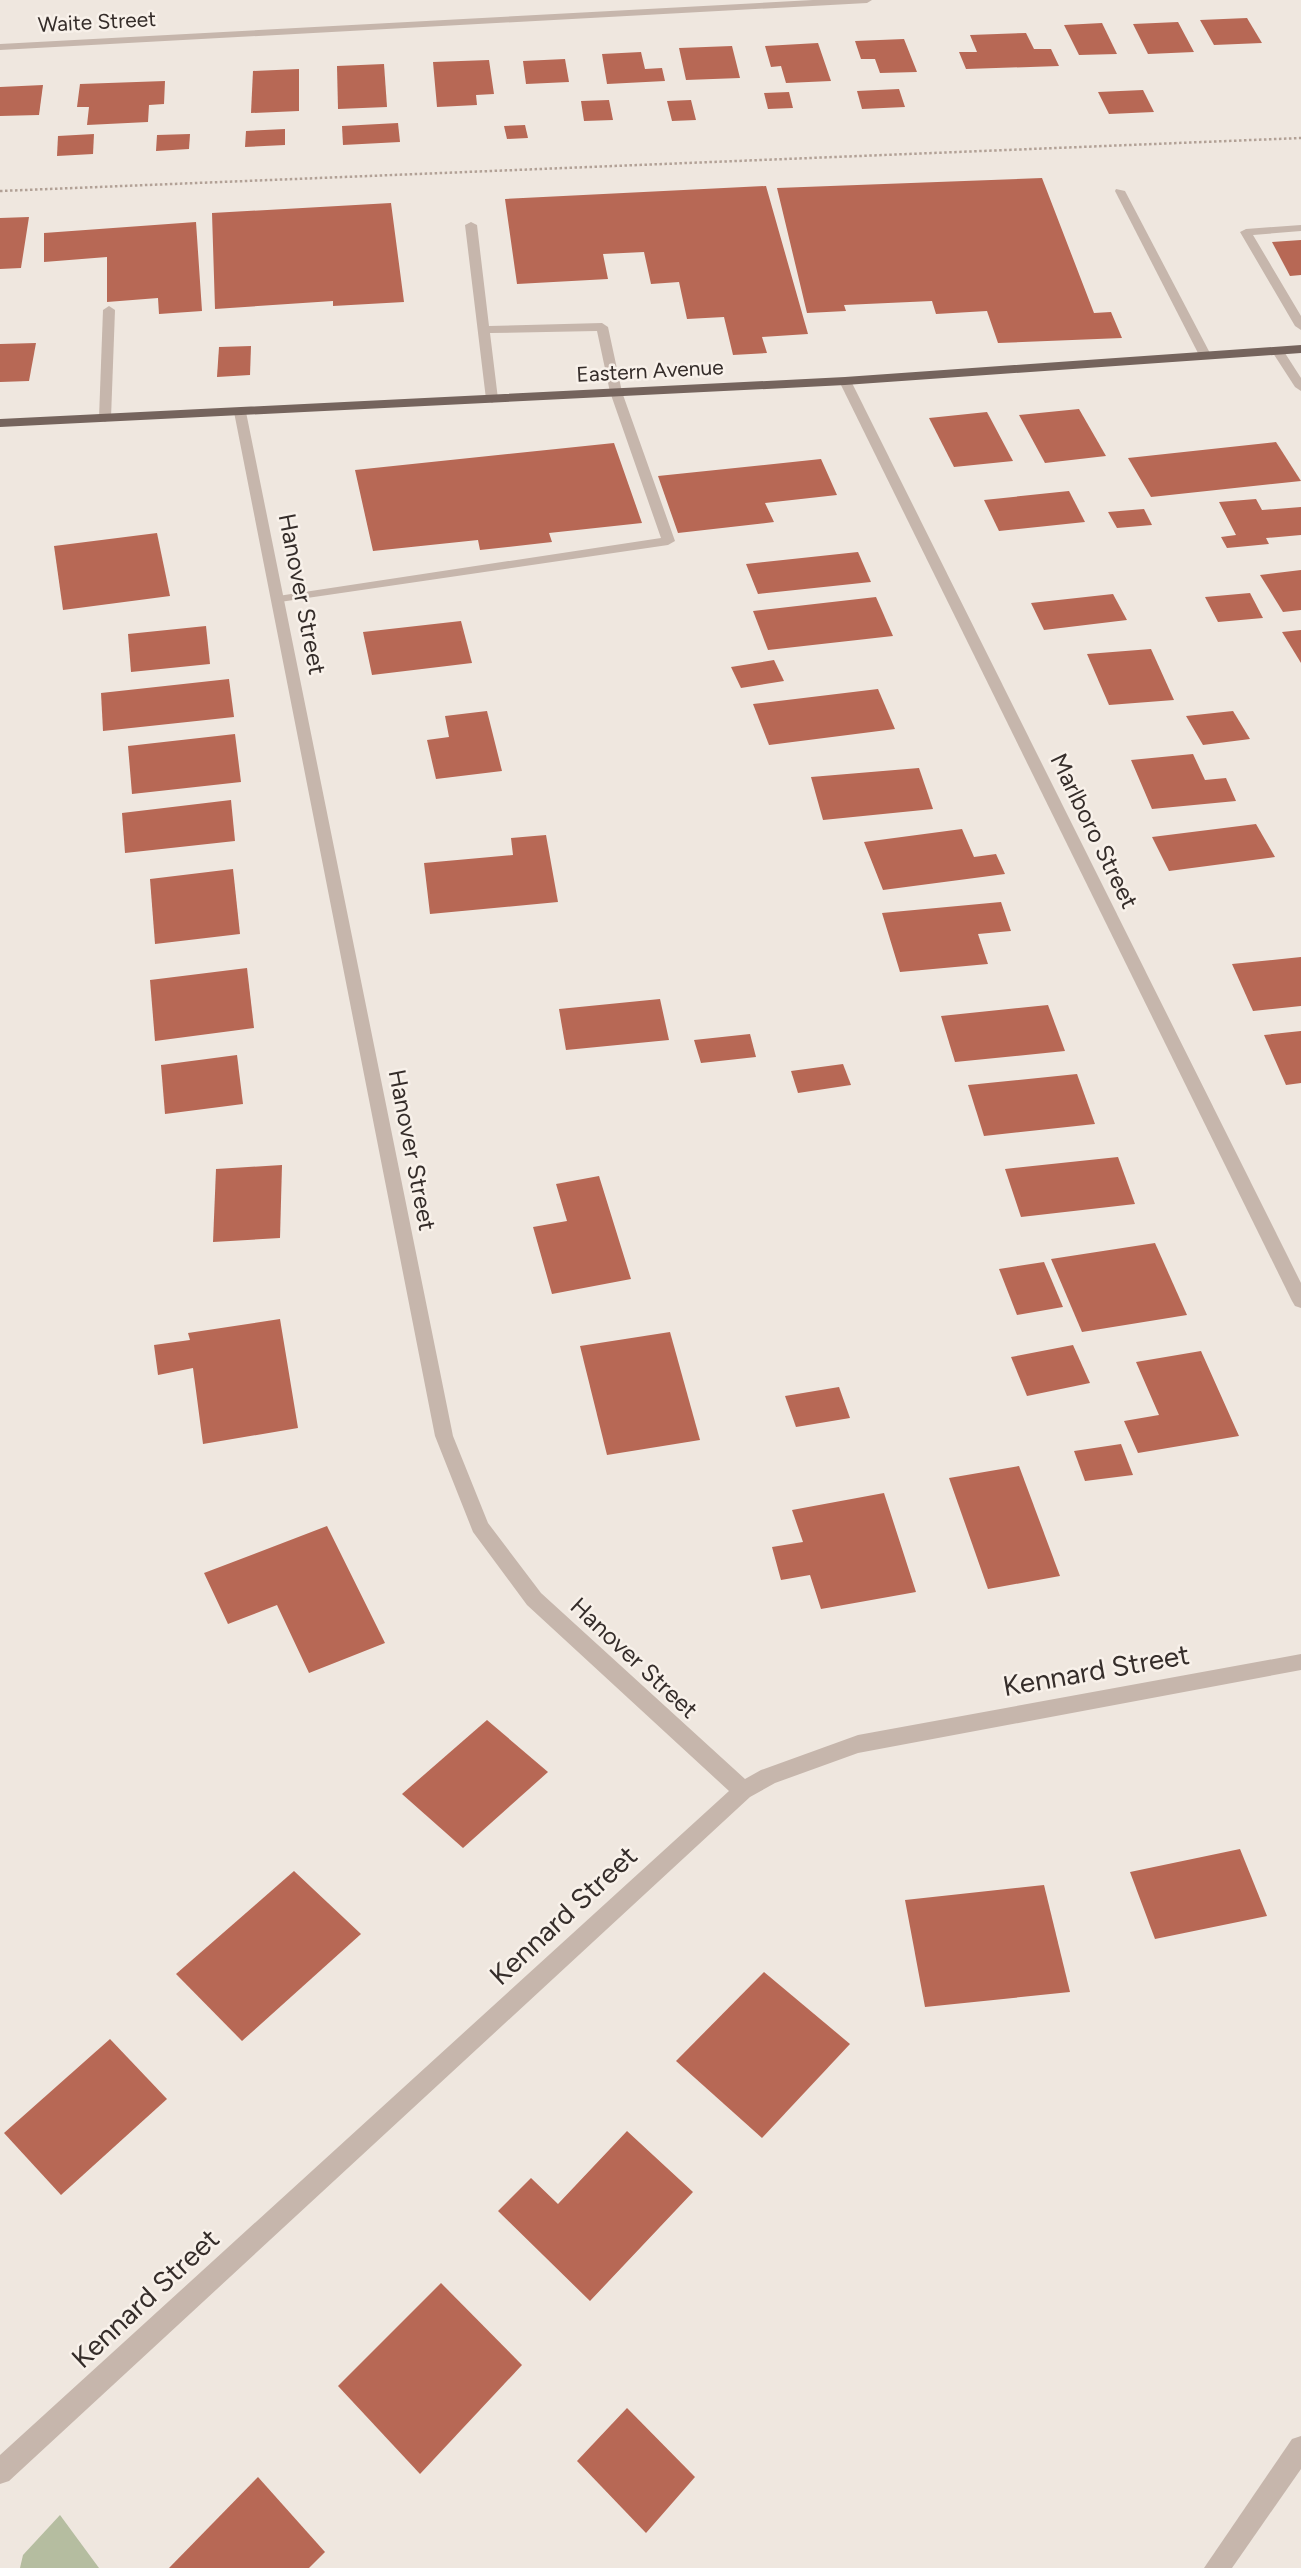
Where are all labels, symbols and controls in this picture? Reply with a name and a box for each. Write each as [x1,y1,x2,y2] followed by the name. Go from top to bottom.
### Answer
[37,6,157,37] street label: Waite Street
[576,354,724,387] street label: Eastern Avenue
[273,511,332,677] street label: Hanover Street
[1044,748,1145,913] street label: Marlboro Street
[383,1067,442,1233] street label: Hanover Street
[565,1591,704,1724] street label: Hanover Street
[1000,1637,1192,1703] street label: Kennard Street
[482,1838,644,1992] street label: Kennard Street
[64,2221,226,2375] street label: Kennard Street

